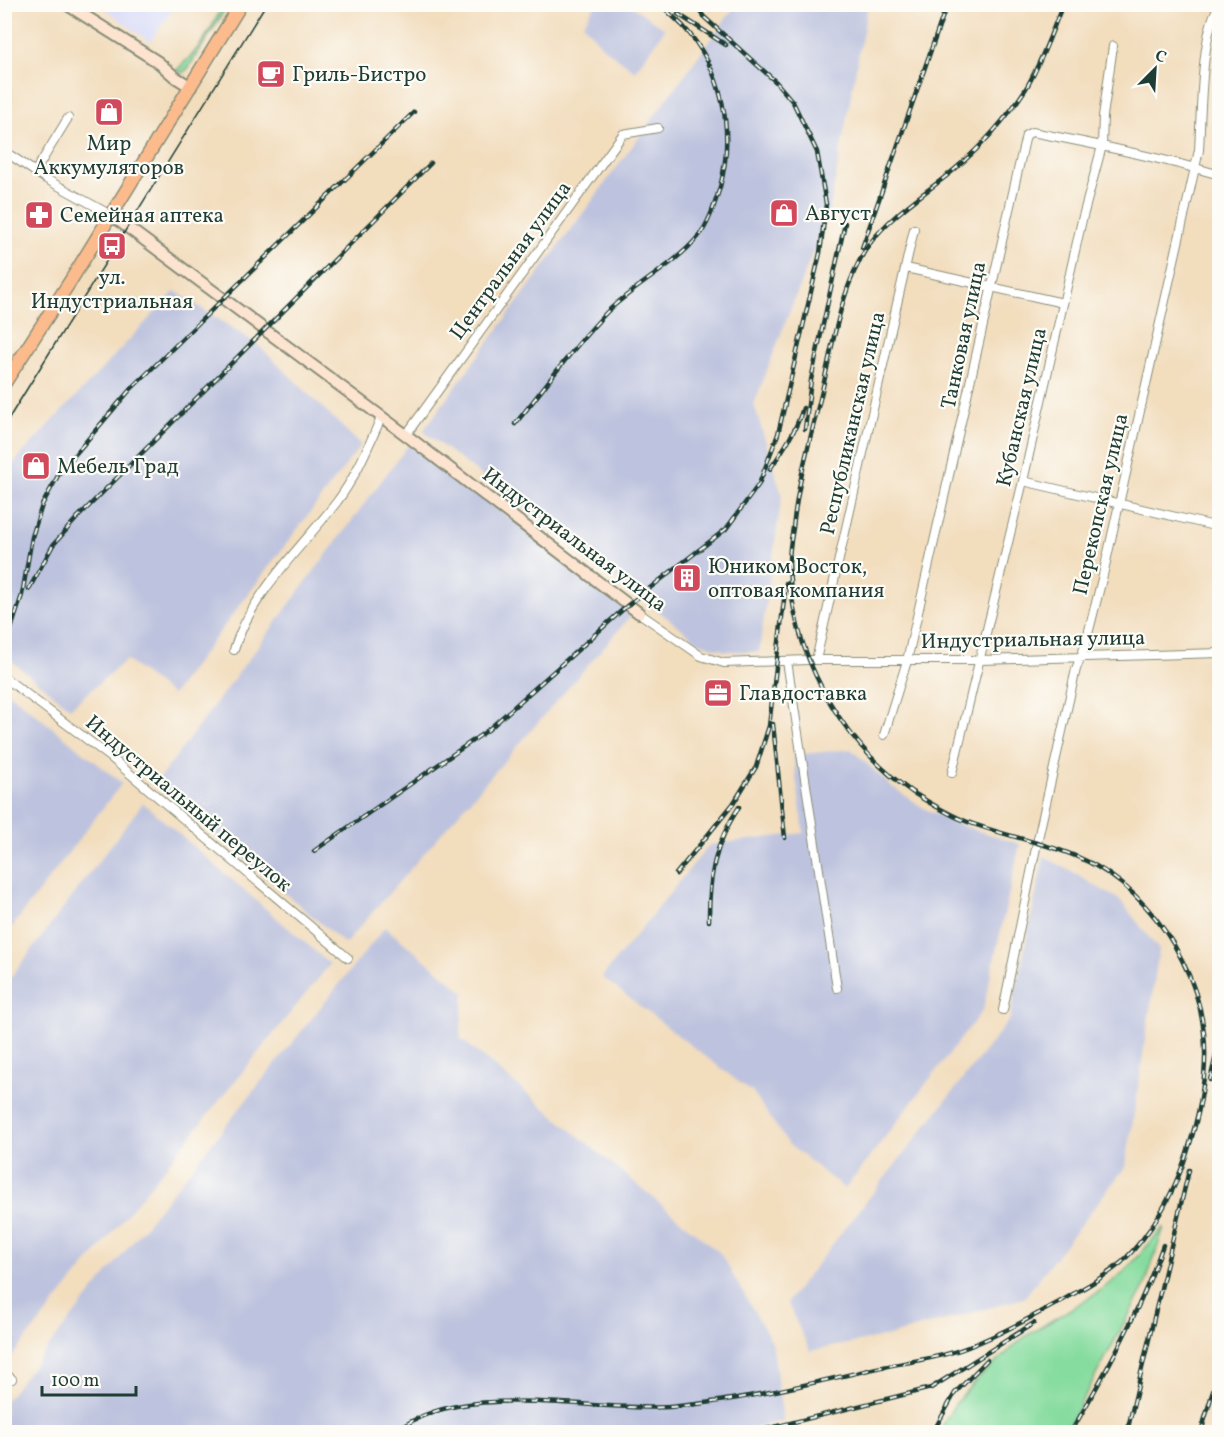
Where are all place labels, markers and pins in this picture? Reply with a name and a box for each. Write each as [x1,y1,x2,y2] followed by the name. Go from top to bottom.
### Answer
[255,58,287,90] cafe icon: Гриль-Бистро
[292,61,427,90] place label: Гриль-Бистро
[93,96,125,128] shop icon: Мир Аккумуляторов
[34,130,184,183] place label: Мир Аккумуляторов
[768,197,800,229] shop icon: Август
[23,199,55,231] pharmacy icon: Семейная аптека
[805,200,871,229] place label: Август
[60,202,224,231] place label: Семейная аптека
[96,230,128,262] bus stop icon: ул. Индустриальная
[31,264,193,317] place label: ул. Индустриальная
[20,450,52,482] shop icon: Мебель Град
[57,453,179,482] place label: Мебель Град
[708,553,885,606] place label: Юником Восток, оптовая компания
[671,562,703,594] building icon: Юником Восток, оптовая компания
[702,677,734,709] office icon: Главдоставка
[739,680,868,709] place label: Главдоставка

